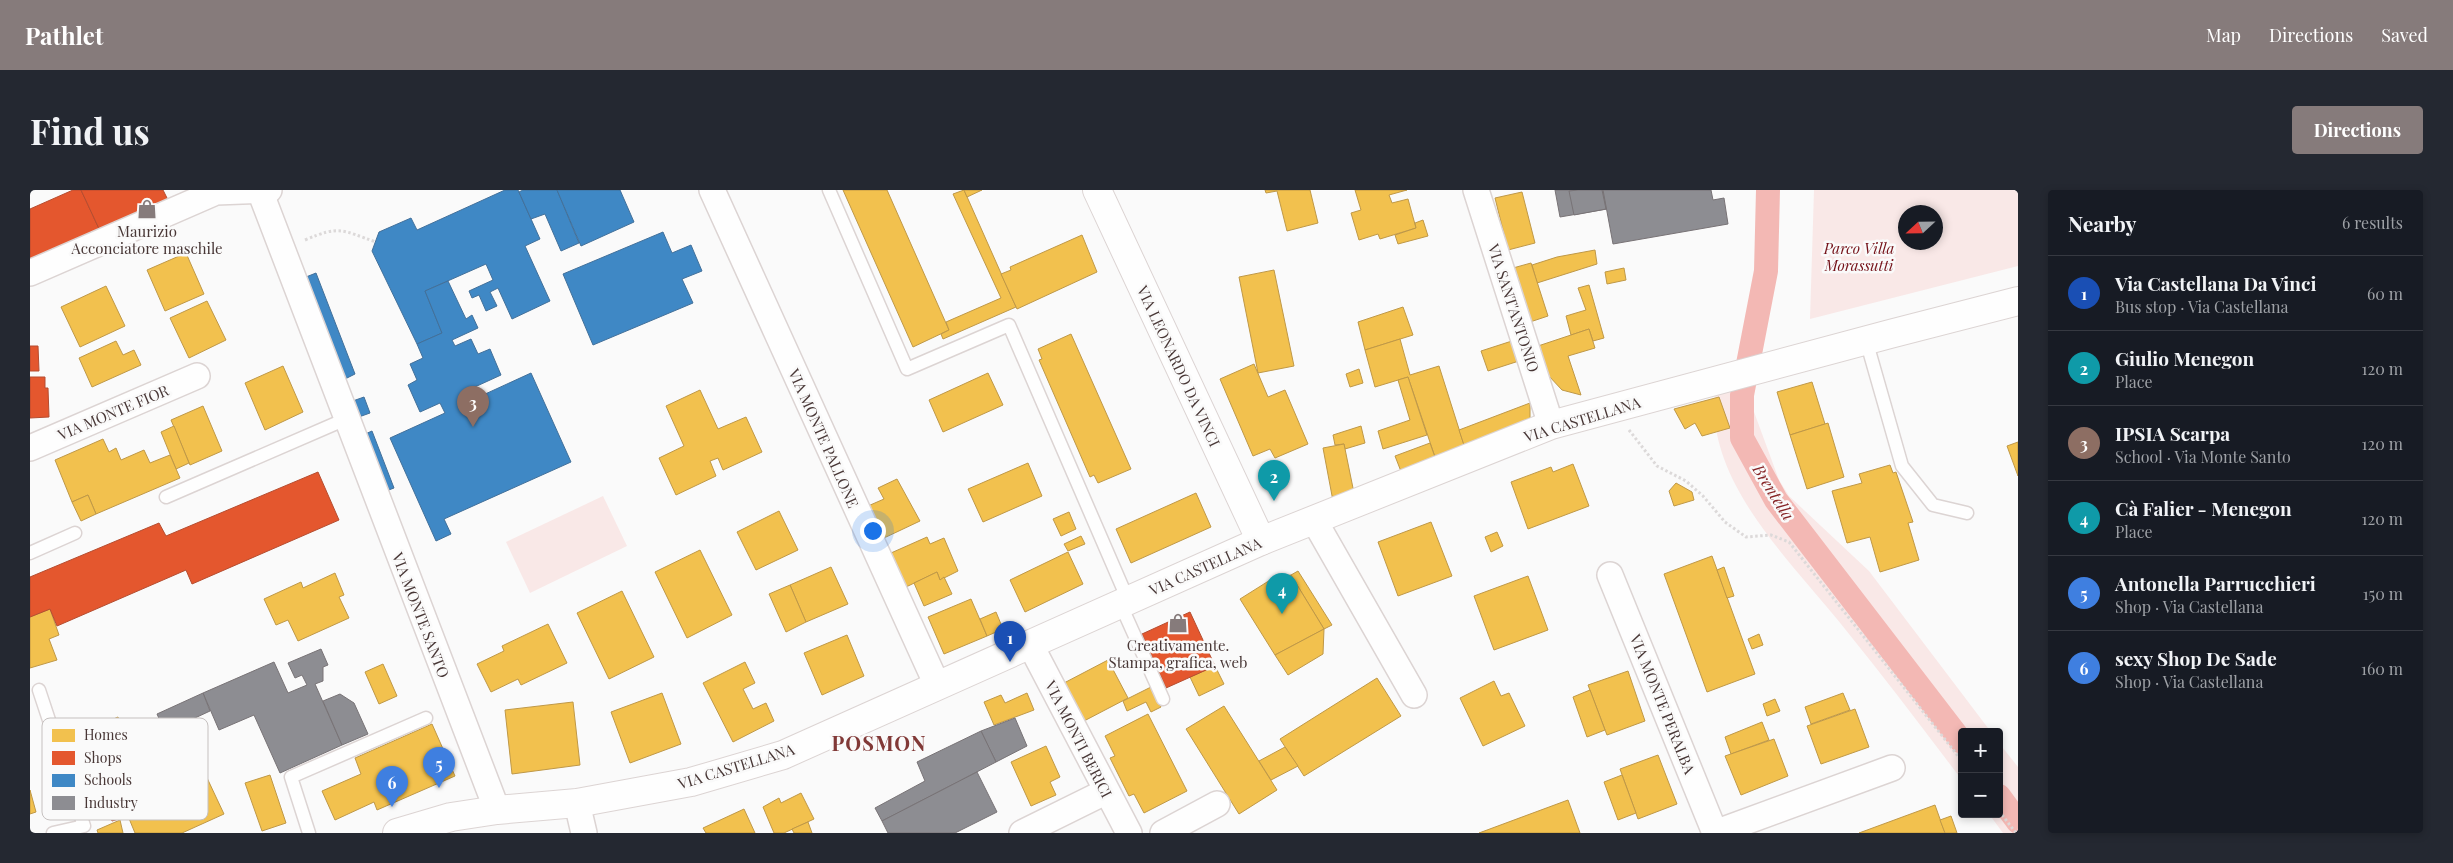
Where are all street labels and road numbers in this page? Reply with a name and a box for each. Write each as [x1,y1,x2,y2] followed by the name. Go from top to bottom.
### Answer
[1484,240,1544,375] street label: VIA SANT'ANTONIO
[1132,281,1225,450] street label: VIA LEONARDO DA VINCI
[784,364,864,511] street label: VIA MONTE PALLONE
[54,380,172,445] street label: VIA MONTE FIOR
[1520,392,1643,447] street label: VIA CASTELLANA
[1145,532,1265,600] street label: VIA CASTELLANA
[388,549,454,680] street label: VIA MONTE SANTO
[1625,630,1700,777] street label: VIA MONTE PERALBA
[1040,676,1117,801] street label: VIA MONTI BERICI
[674,739,797,794] street label: VIA CASTELLANA

